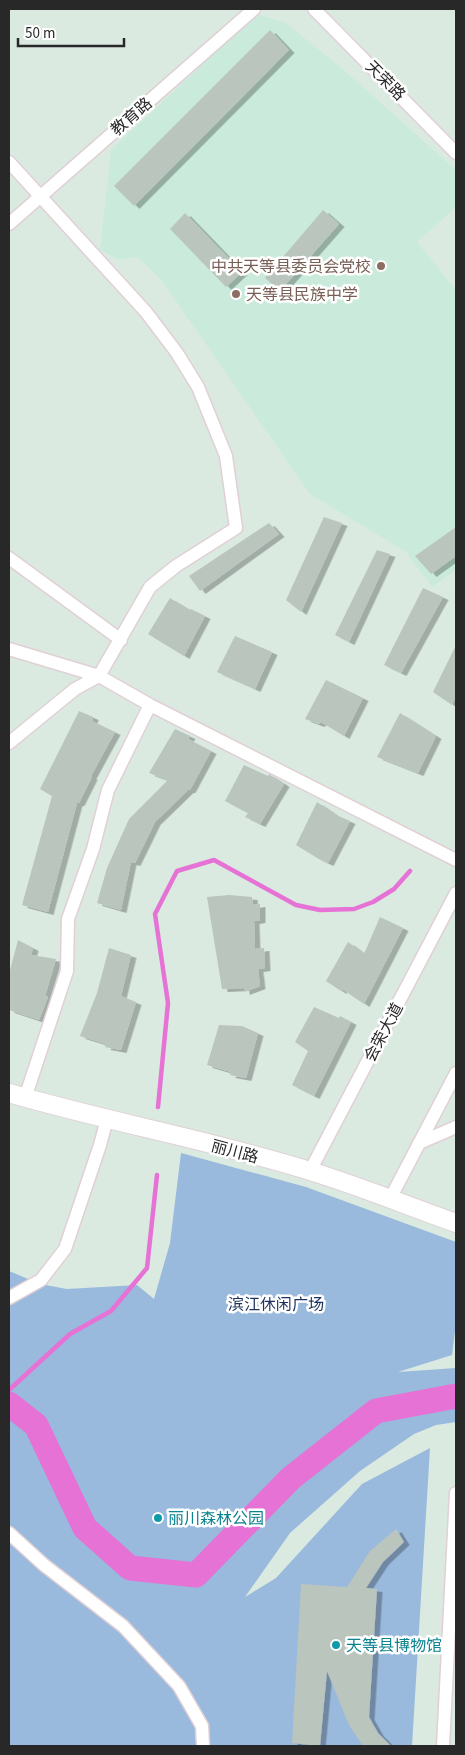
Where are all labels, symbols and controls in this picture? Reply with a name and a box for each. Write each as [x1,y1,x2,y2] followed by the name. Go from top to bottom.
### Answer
[18,15,124,47] scale bar
[25,23,55,44] text: 50 m
[361,56,410,105] street label: 天荣路
[106,93,157,141] street label: 教育路
[211,256,371,278] place label: 中共天等县委员会党校
[375,260,387,272] marker: 中共天等县委员会党校
[246,284,358,306] place label: 天等县民族中学
[230,288,242,300] marker: 天等县民族中学
[359,999,409,1066] street label: 会荣大道
[209,1135,261,1169] street label: 丽川路
[228,1294,324,1316] park label: 滨江休闲广场
[168,1508,264,1530] place label: 丽川森林公园
[152,1512,164,1524] marker: 丽川森林公园
[346,1635,442,1657] place label: 天等县博物馆
[330,1639,342,1651] marker: 天等县博物馆

